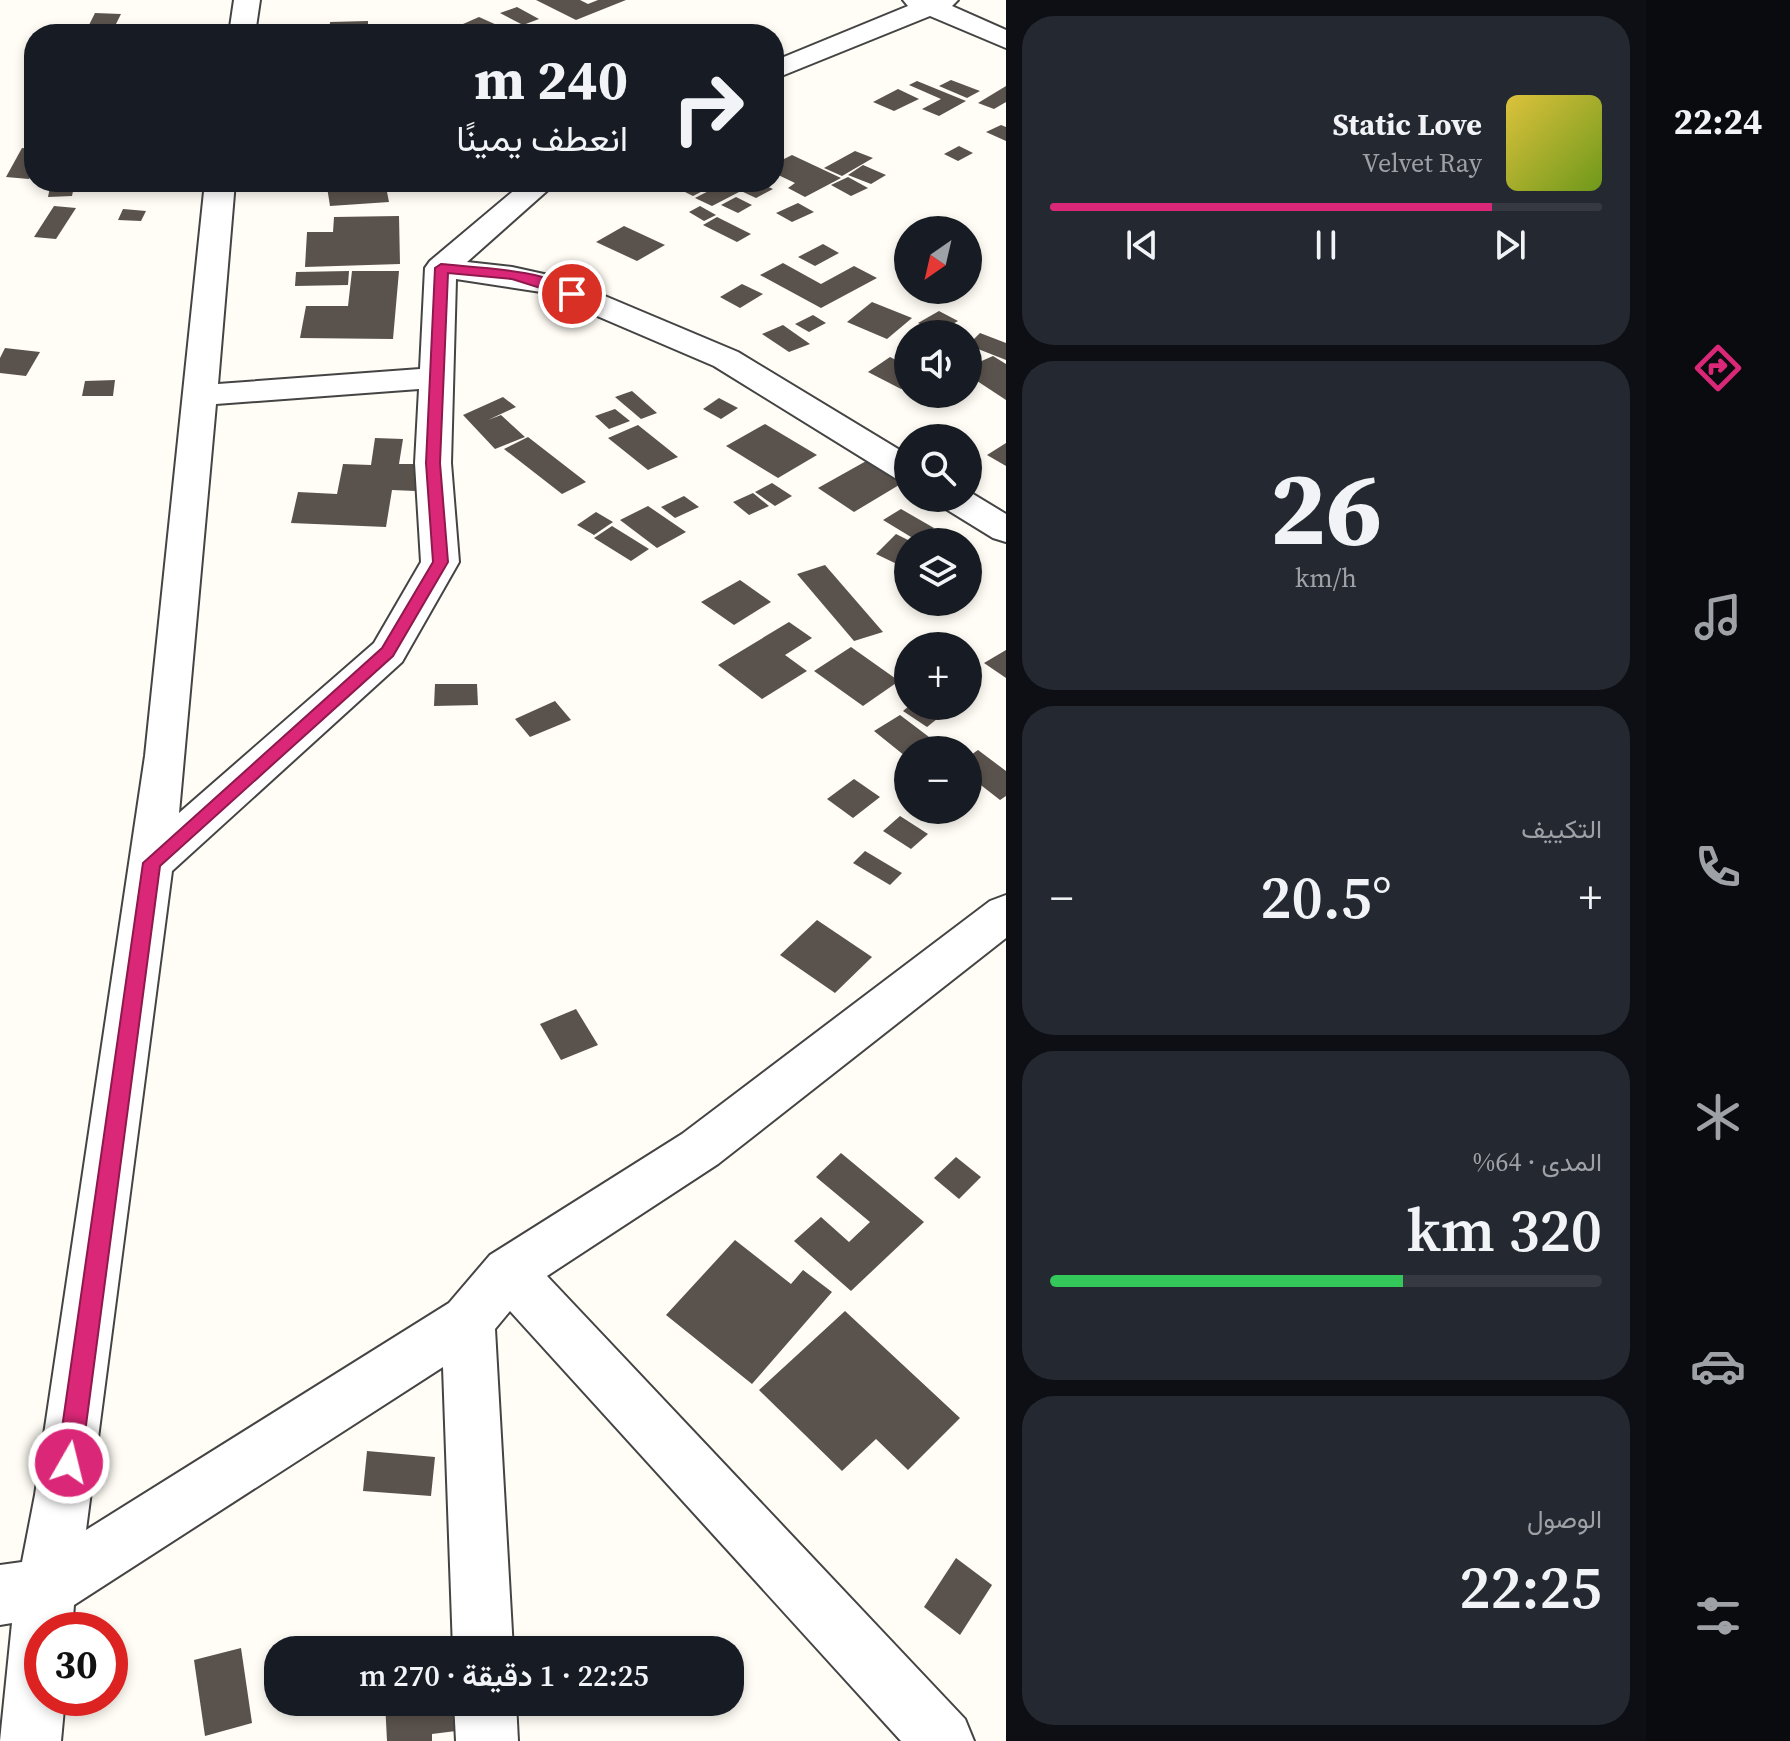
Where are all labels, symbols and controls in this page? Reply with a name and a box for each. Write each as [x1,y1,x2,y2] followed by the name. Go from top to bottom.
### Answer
[474,41,628,118] text: 240 m
[656,56,760,160] icon: right
[1674,97,1762,146] text: 22:24
[1333,104,1482,145] text: Static Love
[456,114,628,163] text: انعطف يمينًا
[1362,145,1482,181] text: Velvet Ray
[894,216,982,304] north arrow
[894,216,982,824] map controls
[1120,223,1164,267] icon: previous
[1304,223,1348,267] icon: pause
[1488,223,1532,267] icon: next
[538,260,606,328] pin
[550,272,594,316] icon: arrive
[894,320,982,408] button: sound
[1690,340,1746,396] icon: directions
[894,424,982,512] button: search
[1270,436,1382,579] text: 26
[894,528,982,616] button: layers
[1295,560,1357,596] text: km/h
[1690,589,1746,645] icon: music
[894,632,982,720] button: +
[894,736,982,824] button: −
[1521,811,1602,847] text: التكييف
[1690,839,1746,895] icon: phone
[1260,856,1392,938] text: 20.5°
[1050,867,1073,928] text: −
[1579,867,1602,928] text: +
[1690,1089,1746,1145] icon: climate
[1473,1144,1602,1180] text: المدى · 64%
[1406,1189,1602,1271] text: 320 km
[1690,1338,1746,1394] icon: car
[27,1421,111,1505] position arrow
[1527,1501,1602,1537] text: الوصول
[1459,1546,1602,1628] text: 22:25
[1690,1588,1746,1644] icon: filters
[24,1612,128,1716] speed limit sign: 30
[359,1655,649,1696] text: 22:25 · 1 دقيقة · 270 m

